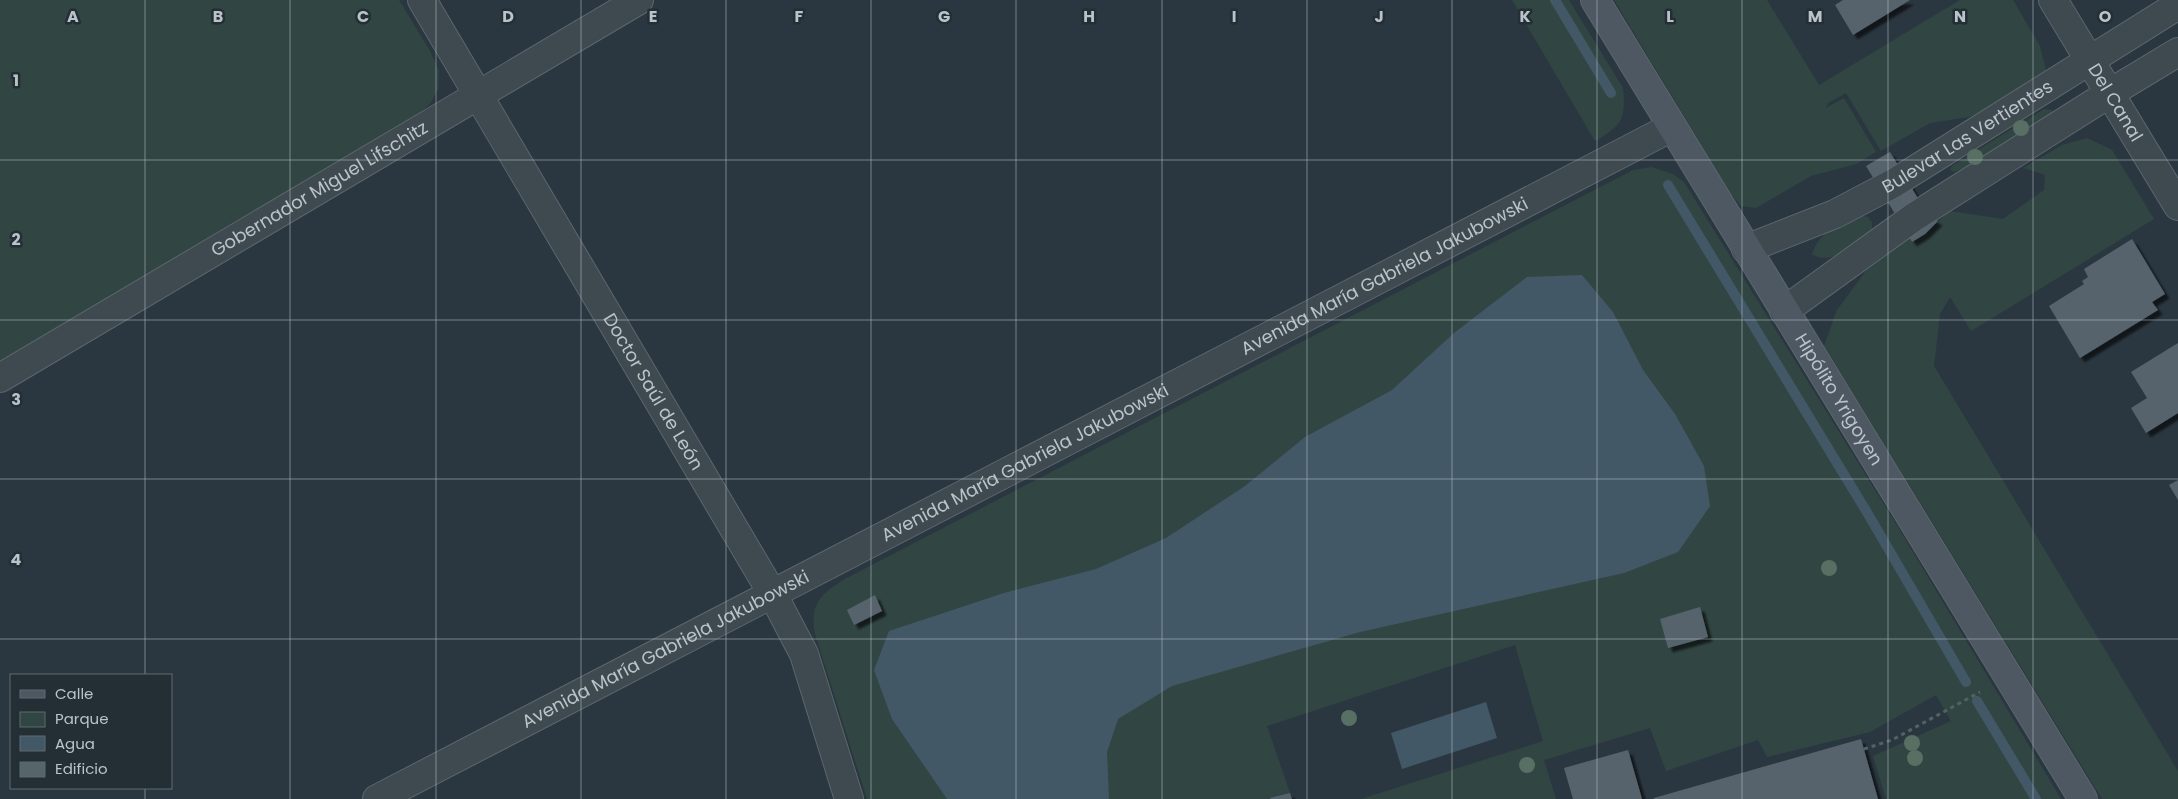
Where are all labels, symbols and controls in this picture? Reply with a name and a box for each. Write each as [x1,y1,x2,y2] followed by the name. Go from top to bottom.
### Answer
[67,5,79,28] text: A
[213,5,223,28] text: B
[357,5,369,28] text: C
[502,5,514,28] text: D
[649,5,657,28] text: E
[795,5,804,28] text: F
[938,5,950,28] text: G
[1083,5,1095,28] text: H
[1232,5,1236,28] text: I
[1374,5,1384,28] text: J
[1519,5,1531,28] text: K
[1666,5,1674,28] text: L
[1808,5,1822,28] text: M
[1954,5,1966,28] text: N
[2099,5,2112,28] text: O
[2082,58,2149,146] street label: Del Canal
[13,69,19,92] text: 1
[1877,74,2057,199] street label: Bulevar Las Vertientes
[206,115,432,263] street label: Gobernador Miguel Lifschitz
[1236,191,1532,361] street label: Avenida María Gabriela Jakubowski
[11,228,21,251] text: 2
[598,308,710,475] street label: Doctor Saúl de León
[1789,328,1889,470] street label: Hipólito Yrigoyen
[877,377,1173,547] street label: Avenida María Gabriela Jakubowski
[11,388,21,411] text: 3
[11,548,22,571] text: 4
[517,564,813,734] street label: Avenida María Gabriela Jakubowski
[10,674,172,789] legend
[55,683,93,704] text: Calle
[55,708,108,729] text: Parque
[55,733,95,754] text: Agua
[55,758,108,779] text: Edificio

